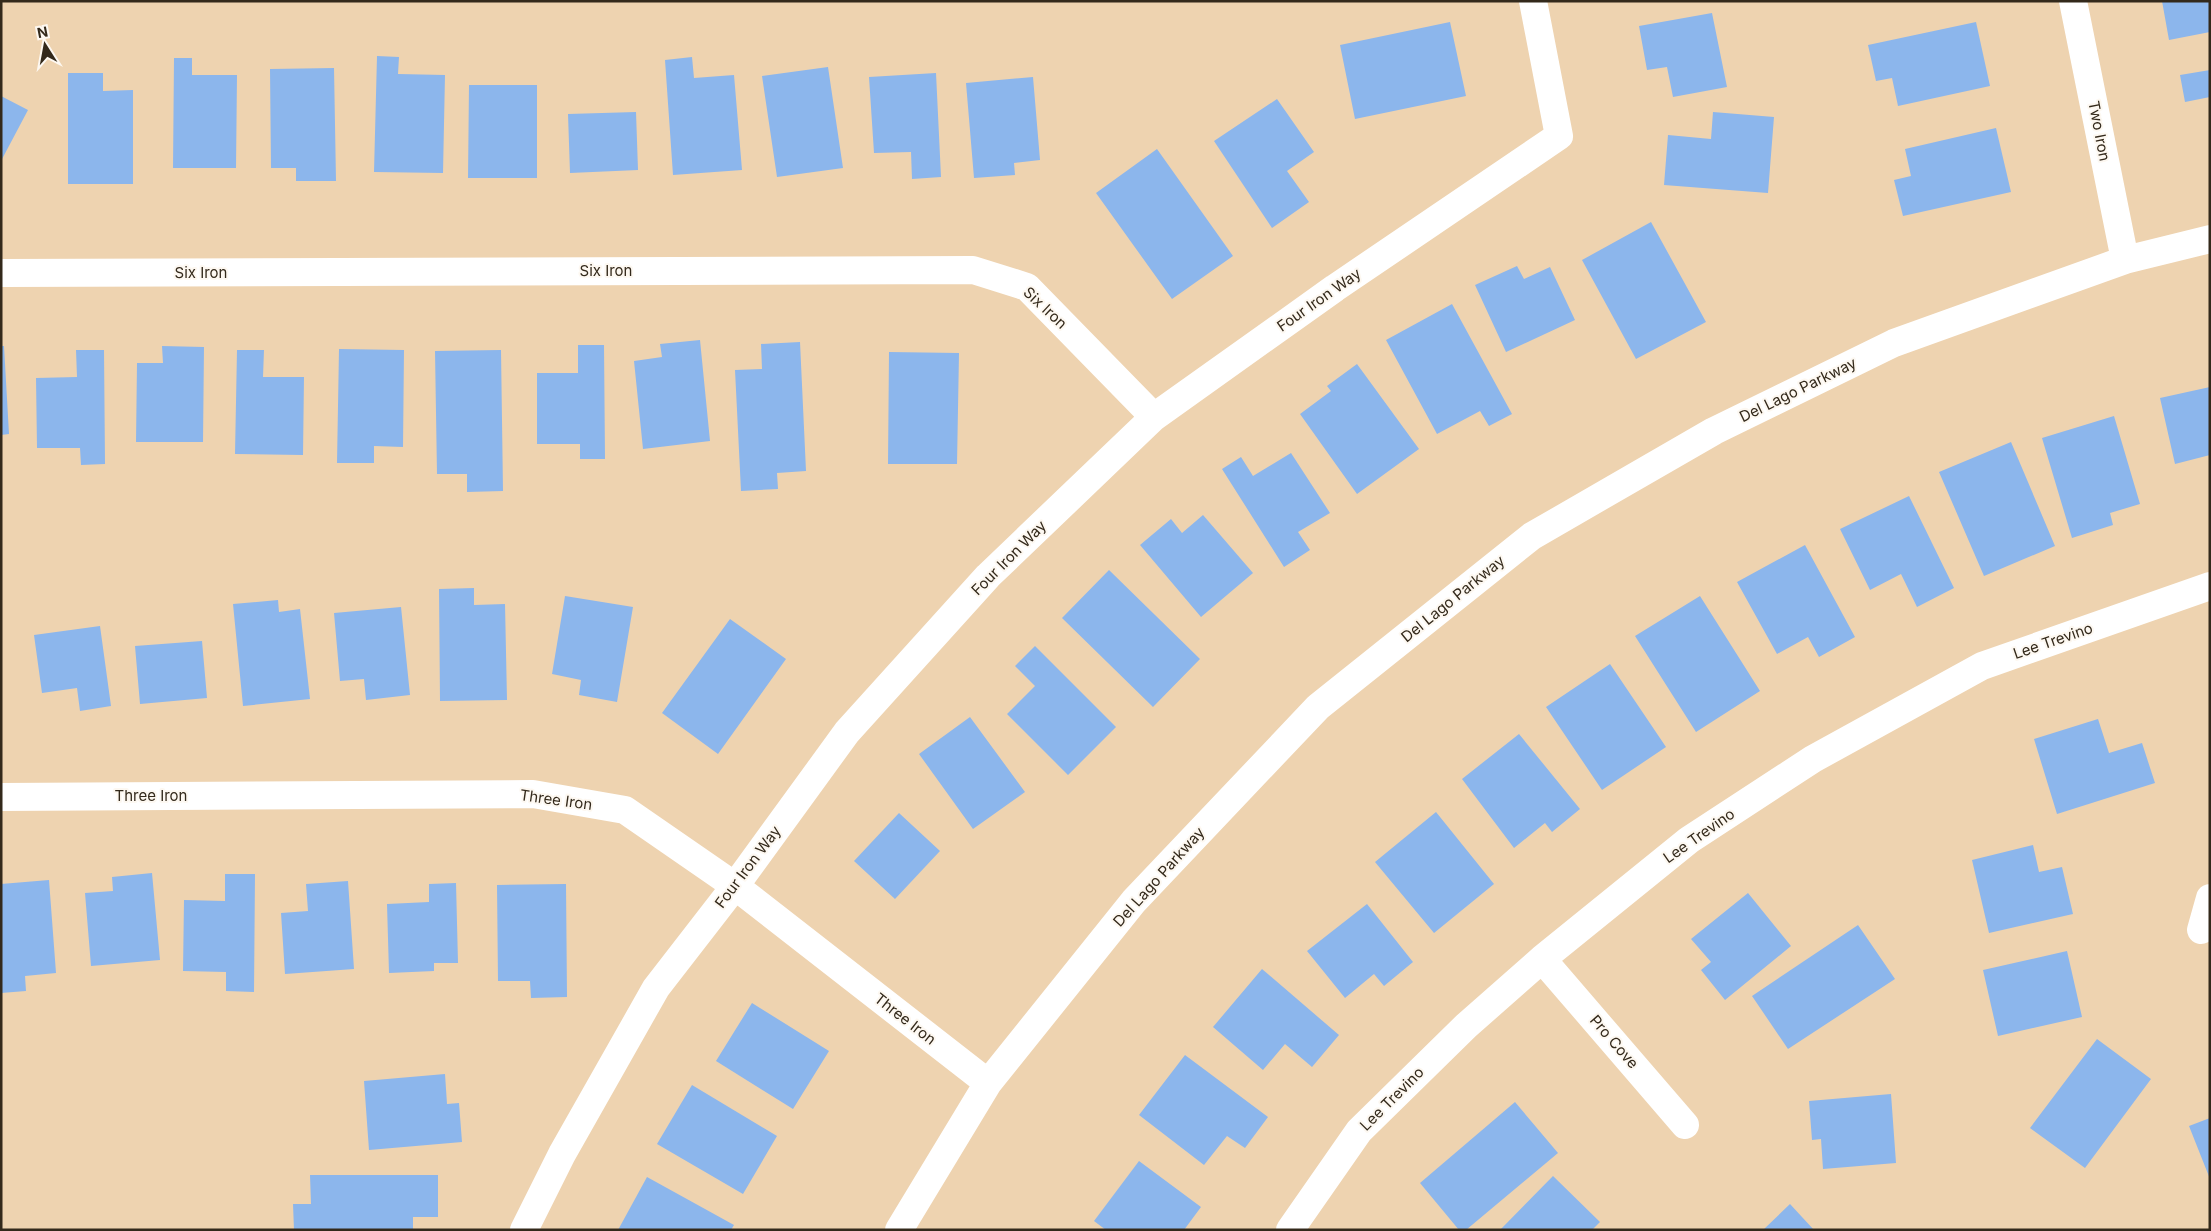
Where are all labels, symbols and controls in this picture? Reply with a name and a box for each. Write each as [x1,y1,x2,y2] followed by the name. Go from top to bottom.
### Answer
[20,20,70,70] north arrow
[36,22,49,41] text: N
[2084,99,2115,163] street label: Two Iron
[580,261,632,280] street label: Six Iron
[175,263,227,282] street label: Six Iron
[1273,263,1365,336] street label: Four Iron Way
[1019,283,1071,333] street label: Six Iron
[1736,353,1860,426] street label: Del Lago Parkway
[967,516,1050,599] street label: Four Iron Way
[1397,551,1509,646] street label: Del Lago Parkway
[2011,618,2095,663] street label: Lee Trevino
[519,785,594,814] street label: Three Iron
[115,786,187,805] street label: Three Iron
[1659,804,1738,867] street label: Lee Trevino
[710,821,785,912] street label: Four Iron Way
[1109,822,1209,930] street label: Del Lago Parkway
[871,989,940,1049] street label: Three Iron
[1586,1011,1643,1072] street label: Pro Cove
[1356,1063,1428,1135] street label: Lee Trevino

